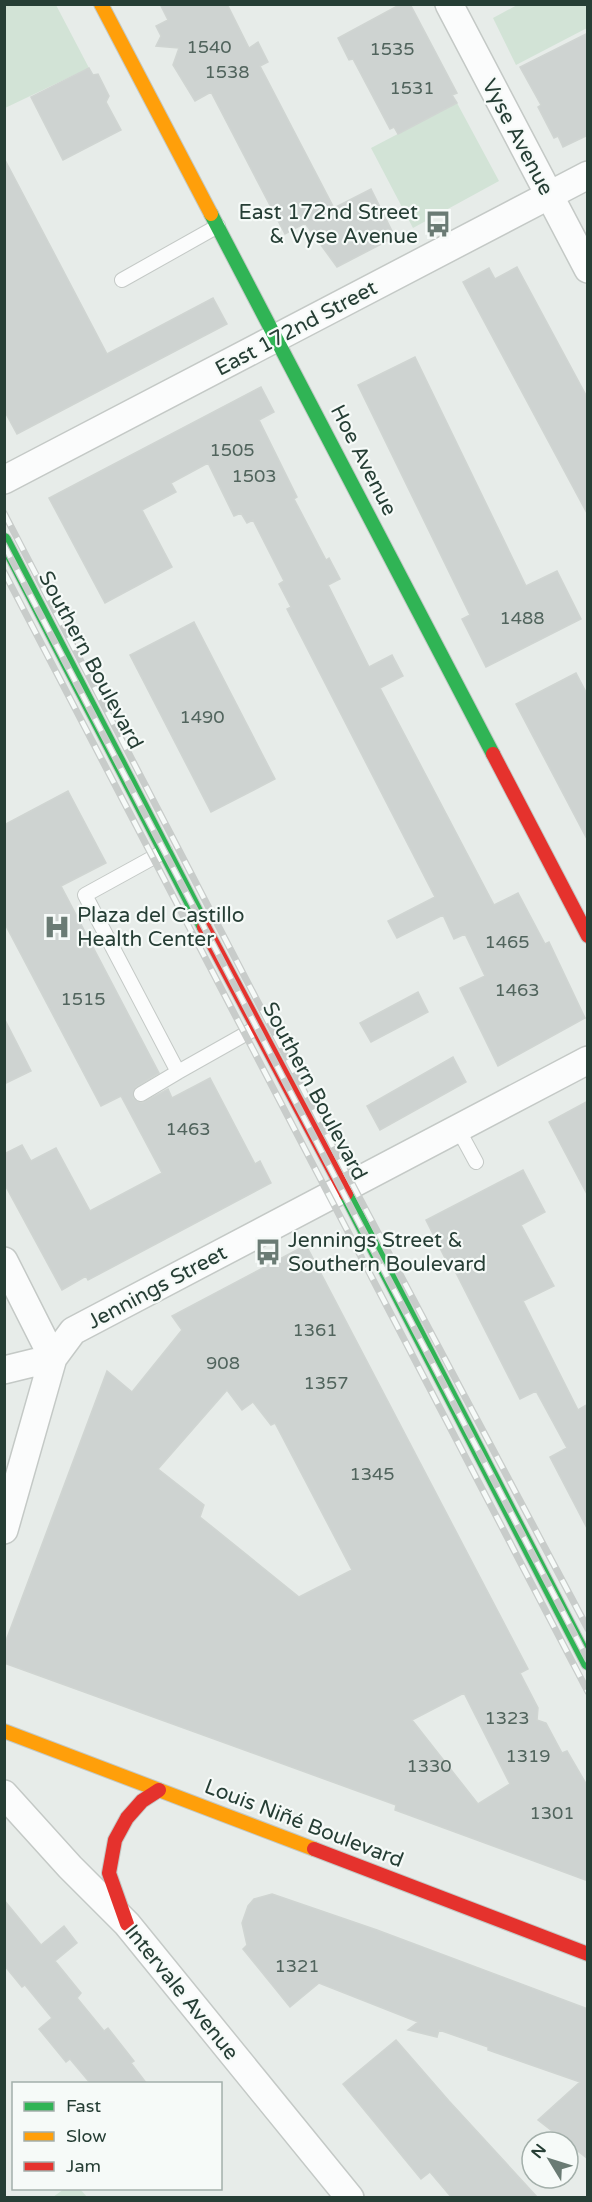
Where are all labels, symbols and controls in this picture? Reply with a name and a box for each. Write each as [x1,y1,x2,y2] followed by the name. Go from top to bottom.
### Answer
[186,36,232,58] house number: 1540
[369,38,415,60] house number: 1535
[204,61,250,83] house number: 1538
[476,75,559,200] street label: Vyse Avenue
[389,77,435,99] house number: 1531
[238,200,418,249] place label: East 172nd Street & Vyse Avenue
[423,209,453,239] bus stop icon: East 172nd Street & Vyse Avenue
[211,275,381,382] street label: East 172nd Street
[325,401,402,520] street label: Hoe Avenue
[209,439,255,461] house number: 1505
[231,465,277,487] house number: 1503
[33,567,148,754] street label: Southern Boulevard
[499,607,545,629] house number: 1488
[179,706,225,728] house number: 1490
[77,903,244,952] place label: Plaza del Castillo Health Center
[42,912,72,942] hospital icon: Plaza del Castillo Health Center
[484,931,530,953] house number: 1465
[494,979,540,1001] house number: 1463
[60,988,106,1010] house number: 1515
[257,998,372,1185] street label: Southern Boulevard
[165,1118,211,1140] house number: 1463
[288,1228,486,1277] place label: Jennings Street & Southern Boulevard
[253,1237,283,1267] bus stop icon: Jennings Street & Southern Boulevard
[83,1240,231,1335] street label: Jennings Street
[292,1319,338,1341] house number: 1361
[206,1352,240,1374] house number: 908
[303,1372,349,1394] house number: 1357
[349,1463,395,1485] house number: 1345
[484,1707,530,1729] house number: 1323
[505,1745,551,1767] house number: 1319
[406,1755,452,1777] house number: 1330
[201,1774,407,1873] street label: Louis Niñé Boulevard
[529,1802,575,1824] house number: 1301
[119,1920,244,2065] street label: Intervale Avenue
[274,1955,320,1977] house number: 1321
[12,2082,222,2190] legend
[66,2095,101,2117] text: Fast
[66,2125,107,2147] text: Slow
[520,2130,580,2190] north arrow
[527,2140,551,2163] text: N
[66,2155,101,2177] text: Jam

